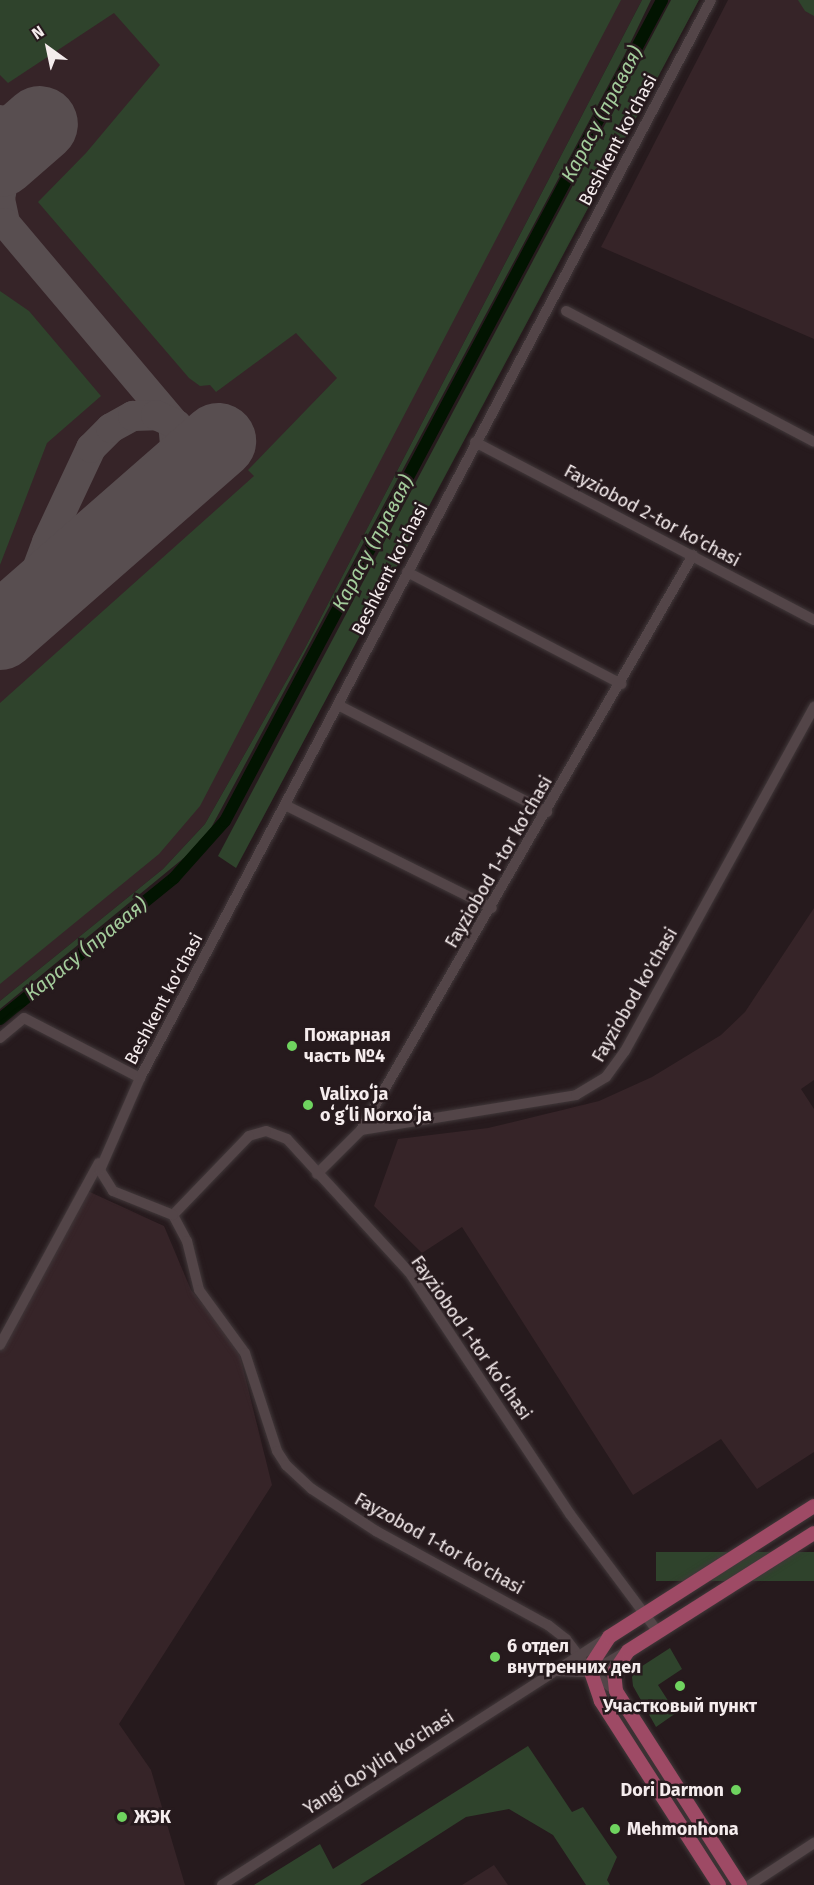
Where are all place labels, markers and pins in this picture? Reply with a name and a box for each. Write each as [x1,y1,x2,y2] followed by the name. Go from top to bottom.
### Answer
[304,1025,391,1068] place label: Пожарная часть №4
[285,1039,299,1053] marker: Пожарная часть №4
[320,1084,432,1126] place label: Valixoʻja oʻgʻli Norxoʻja
[301,1098,315,1112] marker: Valixoʻja oʻgʻli Norxoʻja
[507,1636,641,1678] place label: 6 отдел внутренних дел
[488,1650,502,1664] marker: 6 отдел внутренних дел
[673,1679,687,1693] marker: Участковый пункт
[603,1695,757,1717] place label: Участковый пункт
[620,1779,724,1801] place label: Dori Darmon
[729,1783,743,1797] marker: Dori Darmon
[134,1806,171,1828] place label: ЖЭК
[115,1810,129,1824] marker: ЖЭК
[627,1818,739,1840] place label: Mehmonhona
[608,1822,622,1836] marker: Mehmonhona

